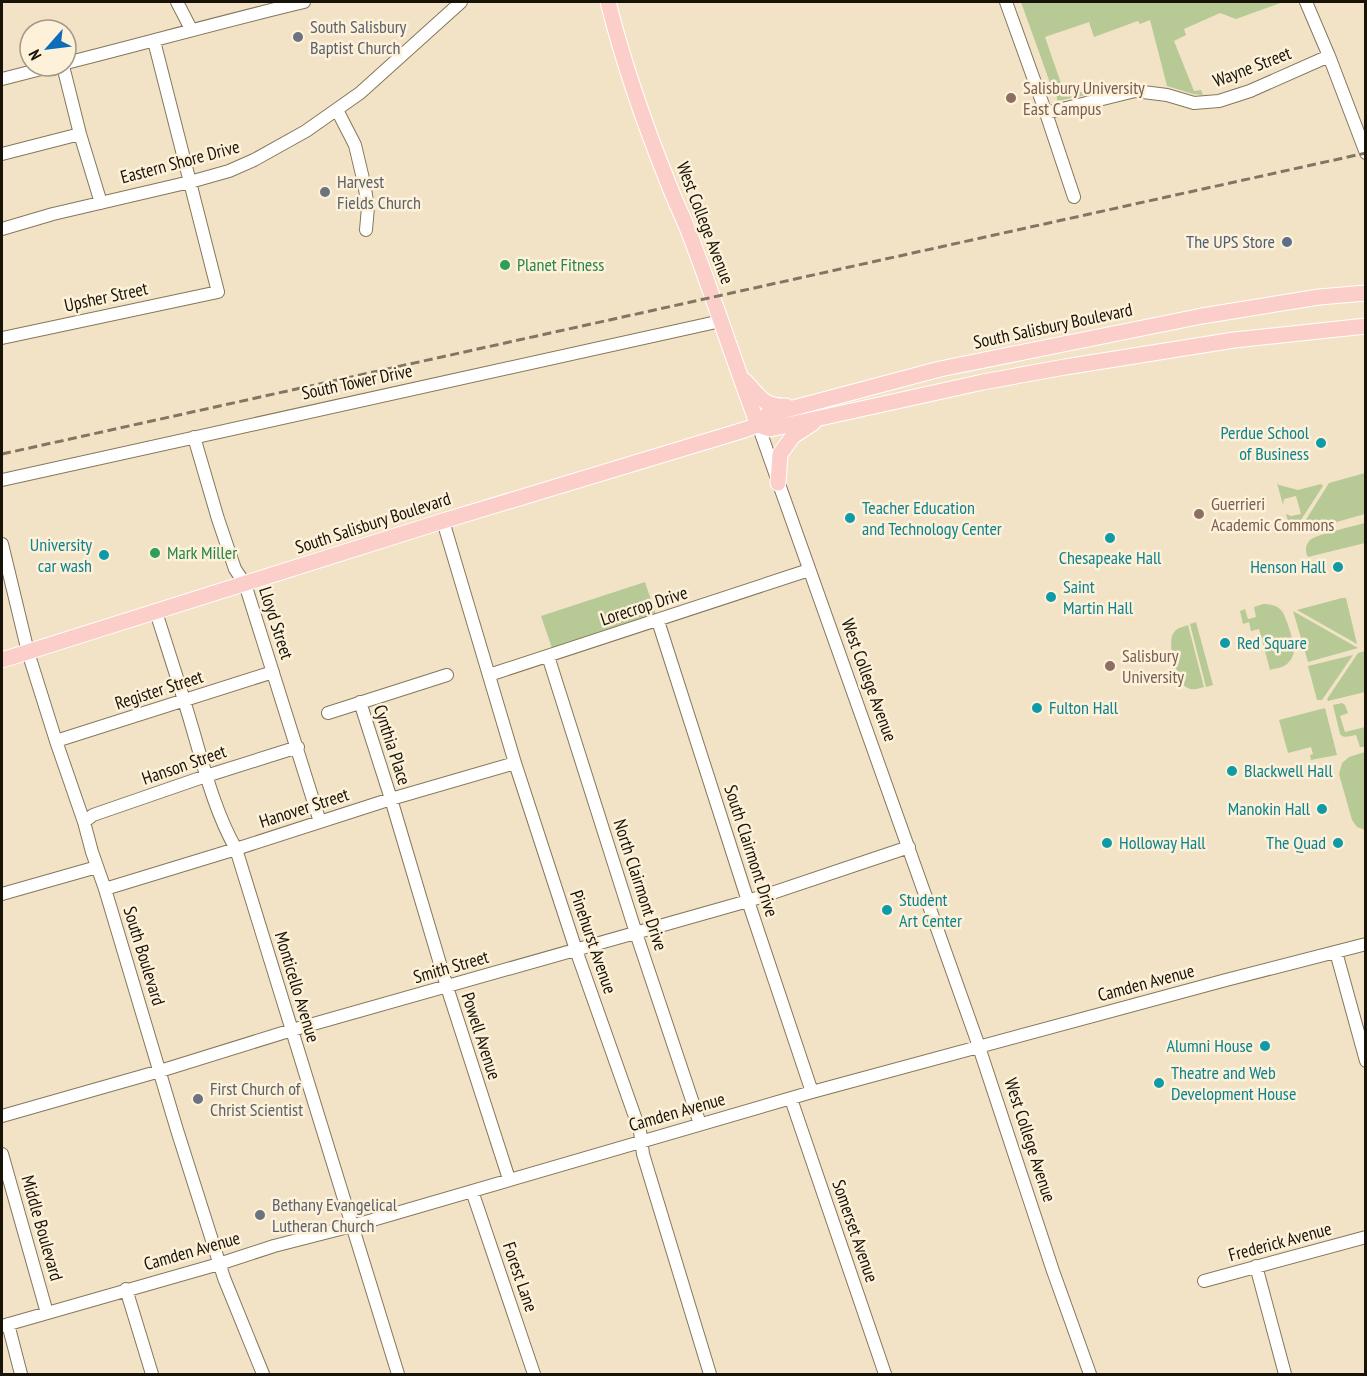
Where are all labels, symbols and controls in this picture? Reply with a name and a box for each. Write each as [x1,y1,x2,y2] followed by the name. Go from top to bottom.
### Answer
[310,15,407,59] place label: South Salisbury Baptist Church
[18,18,78,78] north arrow
[291,30,305,44] marker: South Salisbury Baptist Church
[1209,41,1294,92] street label: Wayne Street
[24,47,46,64] text: N
[1023,76,1145,120] place label: Salisbury University East Campus
[1004,91,1018,105] marker: Salisbury University East Campus
[118,135,242,188] street label: Eastern Shore Drive
[672,158,739,287] street label: West College Avenue
[337,170,421,214] place label: Harvest Fields Church
[318,185,332,199] marker: Harvest Fields Church
[1186,230,1275,253] place label: The UPS Store
[1280,235,1294,249] marker: The UPS Store
[517,253,604,276] place label: Planet Fitness
[498,258,512,272] marker: Planet Fitness
[62,276,150,317] street label: Upsher Street
[971,297,1135,354] street label: South Salisbury Boulevard
[299,359,414,404] street label: South Tower Drive
[1220,421,1310,465] place label: Perdue School of Business
[1314,436,1328,450] marker: Perdue School of Business
[292,487,453,558] street label: South Salisbury Boulevard
[1211,492,1334,536] place label: Guerrieri Academic Commons
[862,496,1002,540] place label: Teacher Education and Technology Center
[1192,507,1206,521] marker: Guerrieri Academic Commons
[843,511,857,525] marker: Teacher Education and Technology Center
[1103,531,1117,545] marker: Chesapeake Hall
[30,533,92,577] place label: University car wash
[167,541,237,564] place label: Mark Miller
[148,546,162,560] marker: Mark Miller
[1059,546,1162,569] place label: Chesapeake Hall
[97,548,111,562] marker: University car wash
[1250,555,1327,578] place label: Henson Hall
[1331,560,1345,574] marker: Henson Hall
[1063,575,1134,619] place label: Saint Martin Hall
[597,581,690,630] street label: Lorecrop Drive
[254,584,299,662] street label: Lloyd Street
[1044,590,1058,604] marker: Saint Martin Hall
[837,615,902,744] street label: West College Avenue
[1237,631,1307,654] place label: Red Square
[1218,636,1232,650] marker: Red Square
[1122,644,1184,688] place label: Salisbury University
[1103,659,1117,673] marker: Salisbury University
[112,664,206,715] street label: Register Street
[1049,696,1119,719] place label: Fulton Hall
[1030,701,1044,715] marker: Fulton Hall
[369,702,416,788] street label: Cynthia Place
[139,739,229,790] street label: Hanson Street
[1244,759,1333,782] place label: Blackwell Hall
[1225,764,1239,778] marker: Blackwell Hall
[256,782,352,833] street label: Hanover Street
[719,782,784,920] street label: South Clairmont Drive
[1228,797,1311,820] place label: Manokin Hall
[1315,802,1329,816] marker: Manokin Hall
[608,816,673,953] street label: North Clairmont Drive
[1119,831,1206,854] place label: Holloway Hall
[1266,831,1326,854] place label: The Quad
[1100,836,1114,850] marker: Holloway Hall
[1331,836,1345,850] marker: The Quad
[565,887,622,997] street label: Pinehurst Avenue
[899,888,962,932] place label: Student Art Center
[880,903,894,917] marker: Student Art Center
[119,904,170,1008] street label: South Boulevard
[270,929,325,1045] street label: Monticello Avenue
[411,945,491,988] street label: Smith Street
[1095,959,1197,1006] street label: Camden Avenue
[457,989,506,1082] street label: Powell Avenue
[1166,1034,1253,1057] place label: Alumni House
[1258,1039,1272,1053] marker: Alumni House
[1171,1061,1296,1105] place label: Theatre and Web Development House
[1000,1075,1061,1205] street label: West College Avenue
[1152,1076,1166,1090] marker: Theatre and Web Development House
[210,1077,303,1121] place label: First Church of Christ Scientist
[626,1087,728,1136] street label: Camden Avenue
[191,1092,205,1106] marker: First Church of Christ Scientist
[16,1172,69,1283] street label: Middle Boulevard
[827,1177,884,1285] street label: Somerset Avenue
[272,1193,398,1237] place label: Bethany Evangelical Lutheran Church
[253,1208,267,1222] marker: Bethany Evangelical Lutheran Church
[1226,1217,1334,1266] street label: Frederick Avenue
[141,1226,243,1275] street label: Camden Avenue
[498,1239,543,1315] street label: Forest Lane

